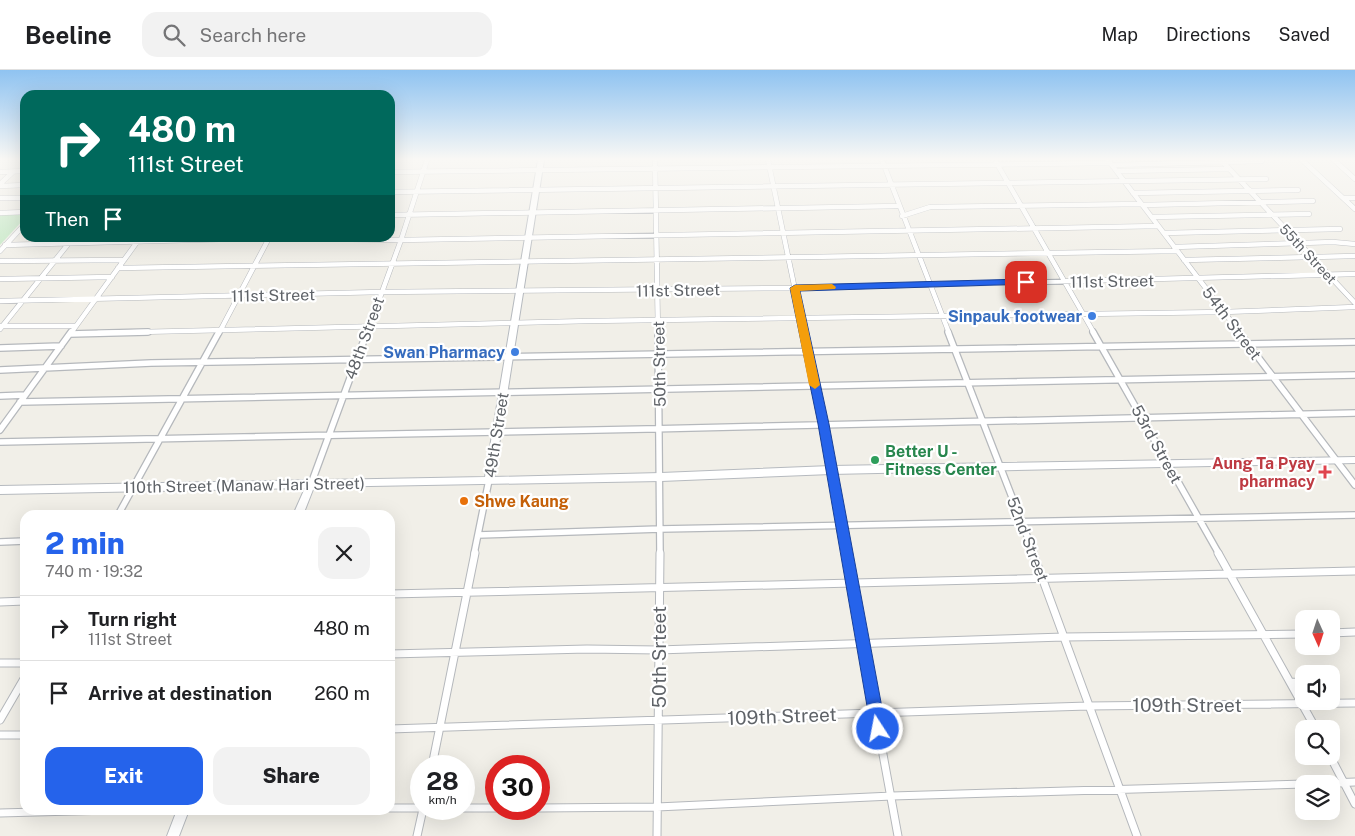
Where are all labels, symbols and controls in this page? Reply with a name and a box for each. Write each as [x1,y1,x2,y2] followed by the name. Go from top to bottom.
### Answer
[142,12,492,57] search box
[25,21,112,49] text: Beeline
[160,21,188,49] icon: search
[200,24,306,46] text: Search here
[1101,24,1138,45] text: Map
[1166,24,1251,45] text: Directions
[1279,24,1330,45] text: Saved
[128,109,236,150] text: 480 m
[45,110,110,175] icon: right
[128,151,244,177] text: 111st Street
[99,205,127,233] icon: arrive
[45,208,89,230] text: Then
[1276,221,1340,287] street label: 55th Street
[1005,261,1047,303] pin
[1012,268,1040,296] icon: arrive
[1070,271,1154,292] street label: 111st Street
[636,280,720,301] street label: 111st Street
[1198,283,1265,364] street label: 54th Street
[231,285,315,306] street label: 111st Street
[341,294,388,382] street label: 48th Street
[948,307,1082,326] place label: Sinpauk footwear
[1086,310,1098,322] marker: Sinpauk footwear
[649,321,670,407] street label: 50th Street
[383,343,505,362] place label: Swan Pharmacy
[509,346,521,358] marker: Swan Pharmacy
[480,391,513,479] street label: 49th Street
[1127,402,1186,487] street label: 53rd Street
[885,442,997,479] place label: Better U - Fitness Center
[869,454,881,466] marker: Better U - Fitness Center
[1212,454,1315,491] place label: Aung Ta Pyay pharmacy
[1319,466,1331,478] marker: Aung Ta Pyay pharmacy
[123,474,365,497] street label: 110th Street (Manaw Hari Street)
[474,492,569,511] place label: Shwe Kaung
[1003,494,1052,584] street label: 52nd Street
[458,495,470,507] marker: Shwe Kaung
[45,525,125,561] text: 2 min
[318,527,370,579] button: close
[45,562,143,581] text: 740 m · 19:32
[648,606,670,708] street label: 50th Srteet
[88,608,177,630] text: Turn right
[1295,610,1340,655] north arrow
[1295,610,1340,820] map controls
[45,614,73,642] icon: right
[313,617,370,639] text: 480 m
[88,630,172,649] text: 111st Street
[1295,665,1340,710] button: sound
[45,679,73,707] icon: arrive
[88,682,272,704] text: Arrive at destination
[314,682,370,704] text: 260 m
[1132,694,1242,716] street label: 109th Street
[851,702,903,754] position arrow
[727,703,837,729] street label: 109th Street
[1295,720,1340,765] button: search
[45,747,203,805] button: Exit
[213,747,370,805] button: Share
[485,755,550,820] speed limit sign: 30
[426,766,459,796] text: 28
[1295,775,1340,820] button: layers
[428,793,457,807] text: km/h

